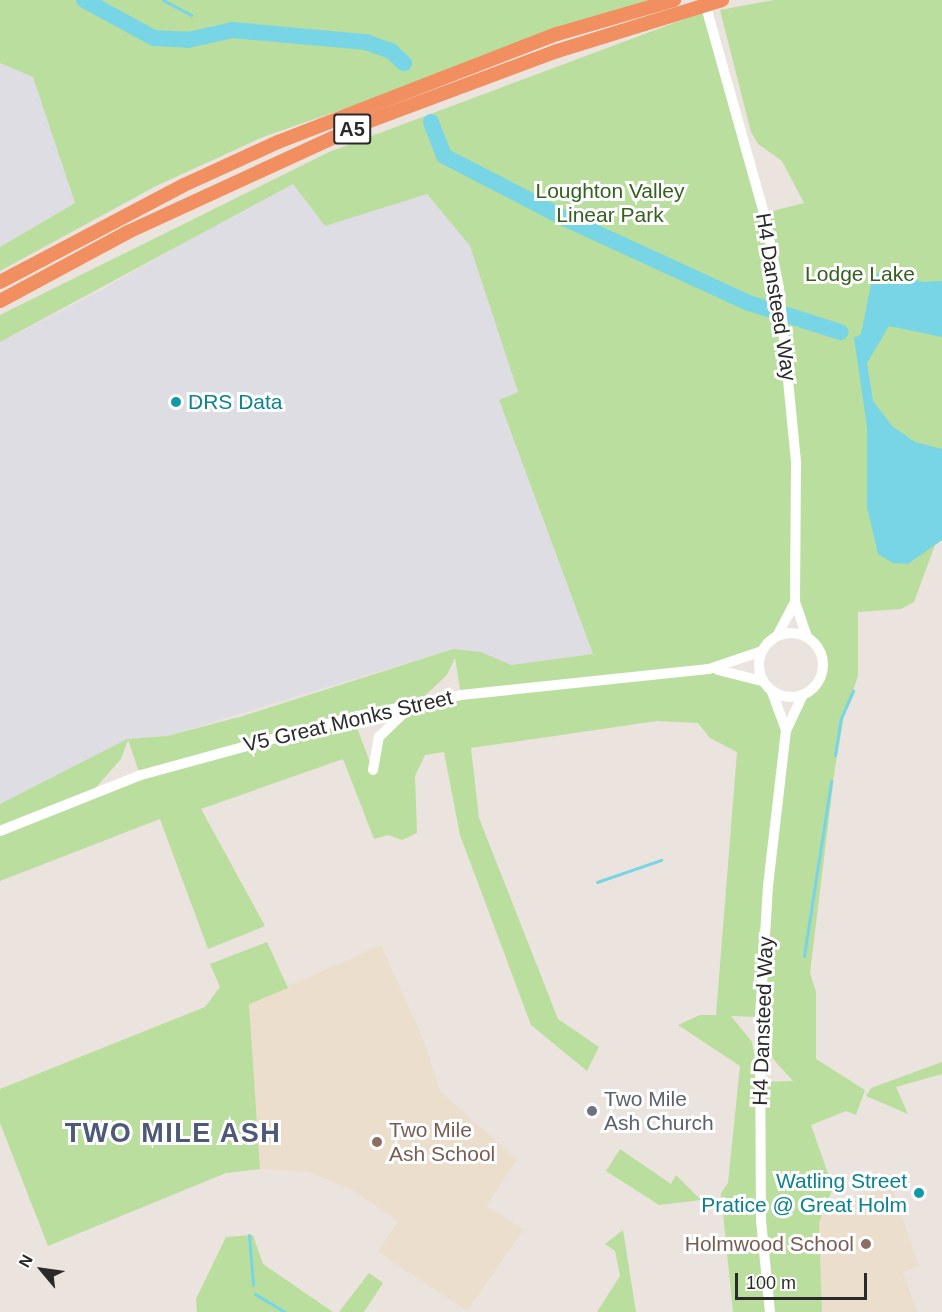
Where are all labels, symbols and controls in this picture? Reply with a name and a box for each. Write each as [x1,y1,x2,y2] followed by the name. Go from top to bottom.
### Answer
[332,112,372,146] road number: A5
[535,178,685,228] park label: Loughton Valley Linear Park
[750,211,802,383] street label: H4 Dansteed Way
[805,261,915,287] park label: Lodge Lake
[188,389,283,415] place label: DRS Data
[169,395,183,409] marker: DRS Data
[241,685,455,757] street label: V5 Great Monks Street
[747,936,779,1106] street label: H4 Dansteed Way
[604,1086,714,1136] place label: Two Mile Ash Church
[585,1104,599,1118] marker: Two Mile Ash Church
[389,1117,495,1167] place label: Two Mile Ash School
[64,1118,282,1150] district label: TWO MILE ASH
[370,1135,384,1149] marker: Two Mile Ash School
[701,1168,907,1218] place label: Watling Street Pratice @ Great Holm
[912,1186,926,1200] marker: Watling Street Pratice @ Great Holm
[685,1231,854,1257] place label: Holmwood School
[859,1237,873,1251] marker: Holmwood School
[12,1240,72,1300] north arrow
[16,1252,36,1270] text: N
[738,1261,870,1299] scale bar
[746,1273,796,1293] text: 100 m

